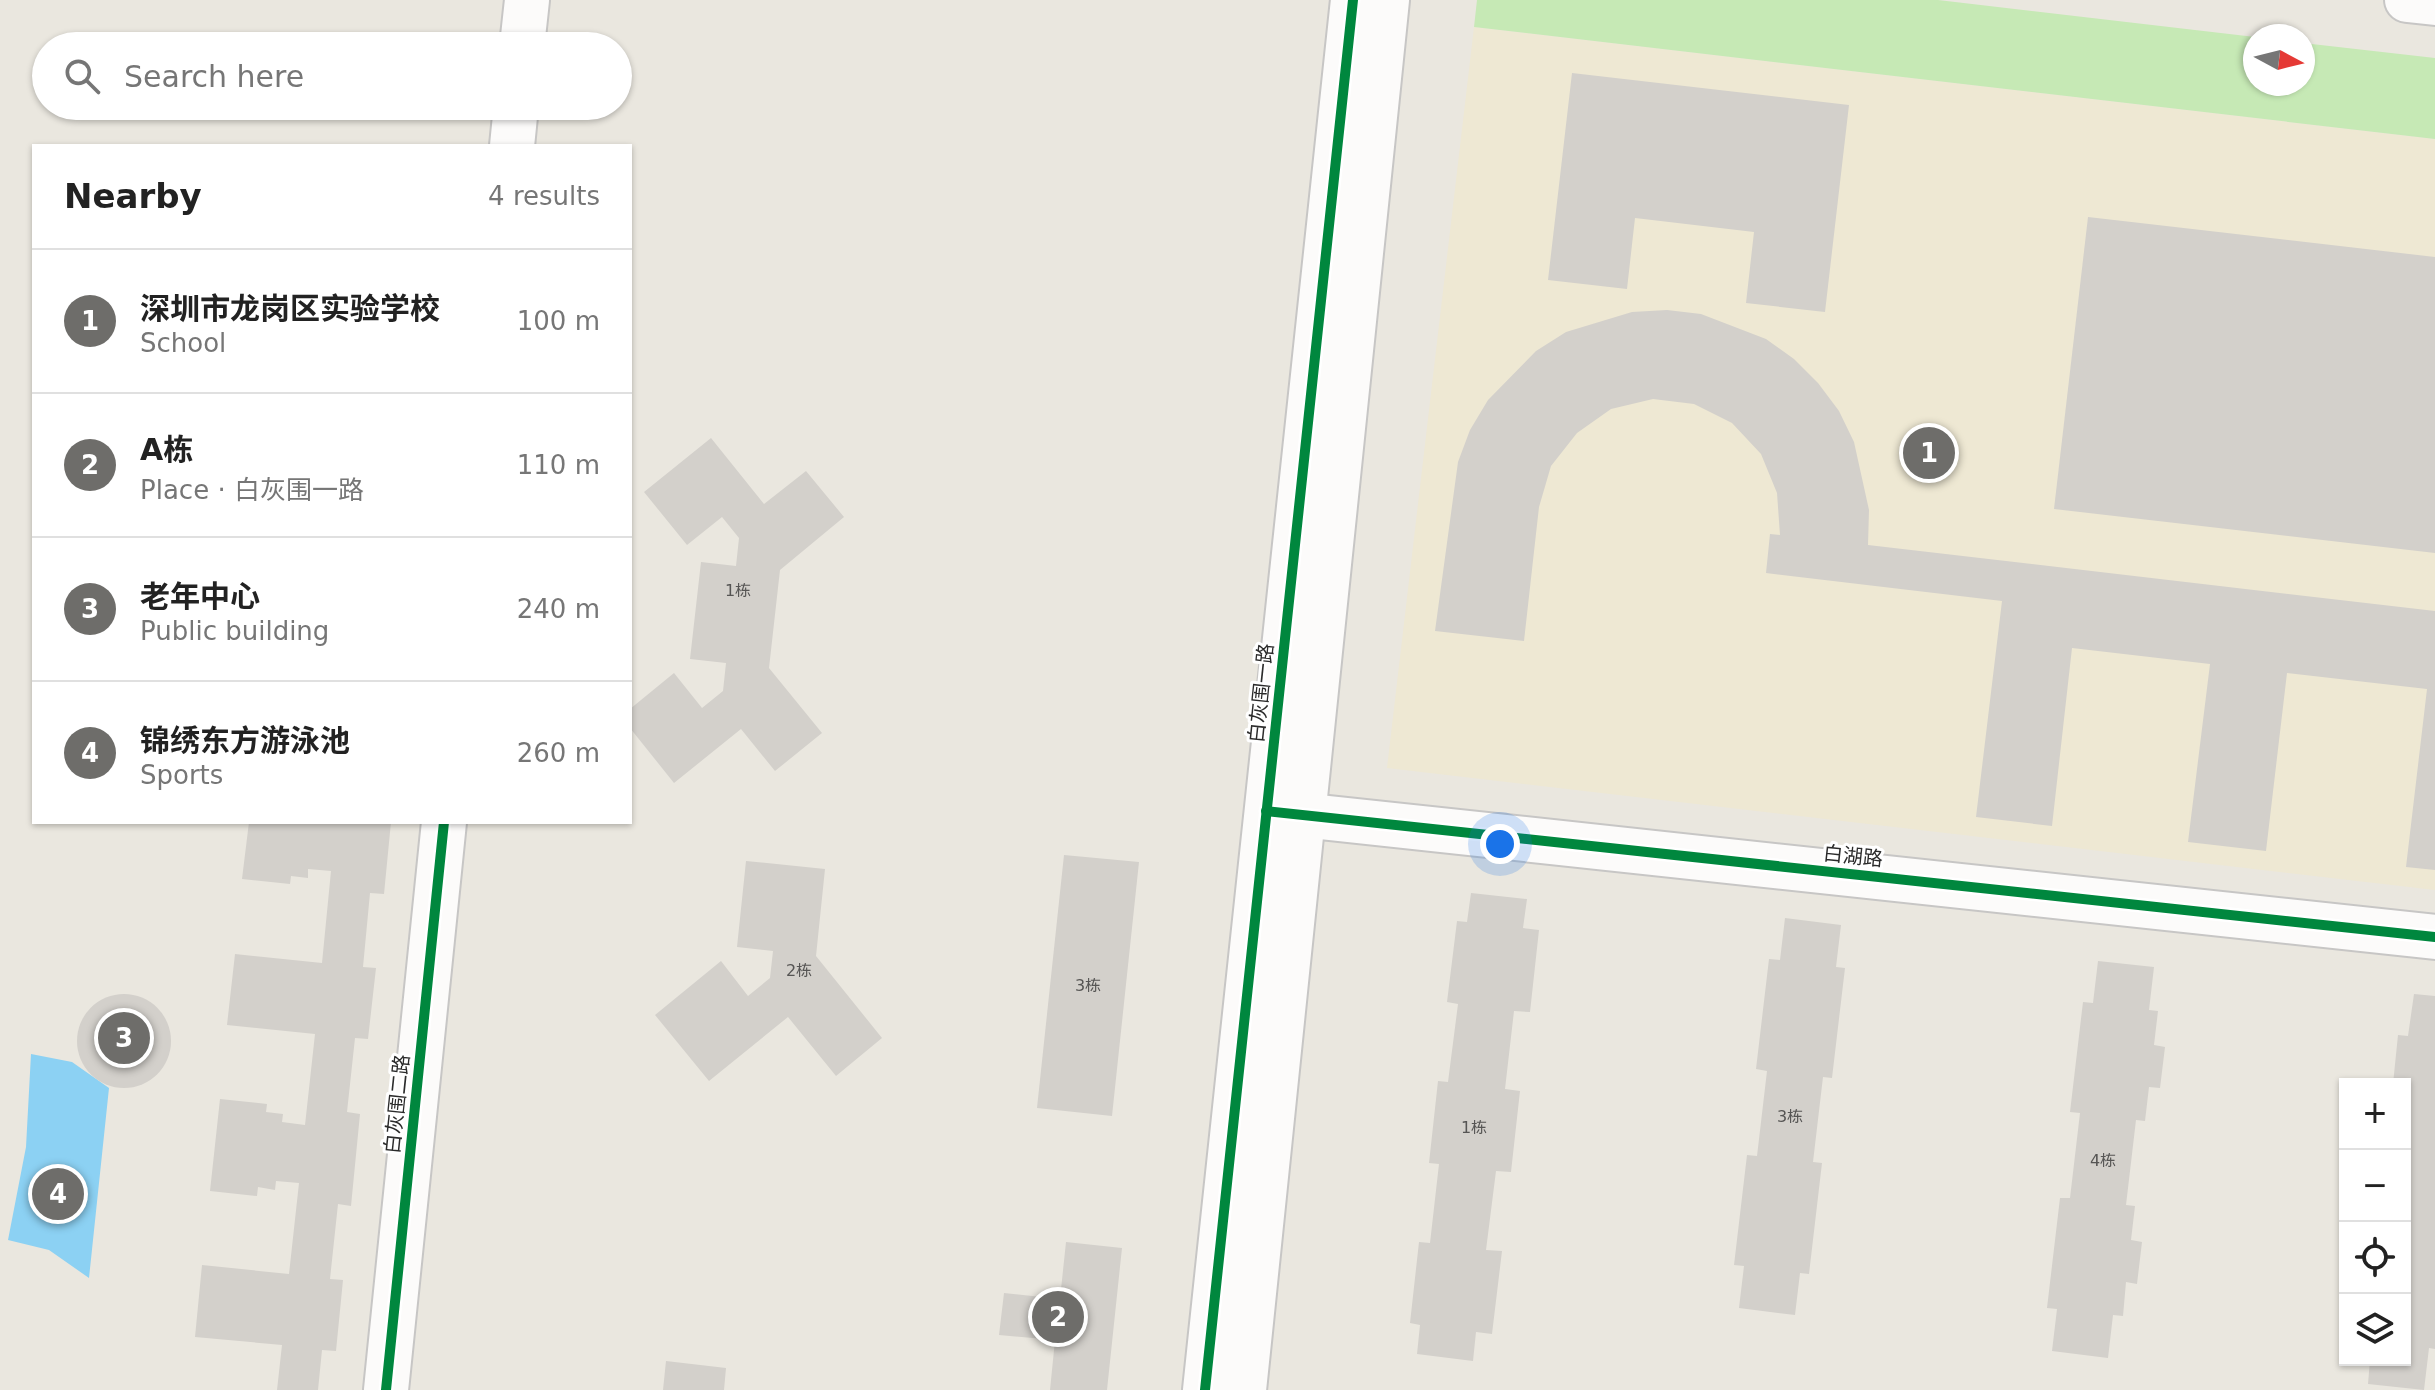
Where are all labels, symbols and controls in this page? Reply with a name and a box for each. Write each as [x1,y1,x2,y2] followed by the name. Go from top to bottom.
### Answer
[2243,24,2315,96] north arrow
[32,32,632,120] search box
[60,54,104,98] icon: search
[124,59,304,94] text: Search here
[64,176,202,216] text: Nearby
[488,181,600,211] text: 4 results
[140,291,440,326] text: 深圳市龙岗区实验学校
[81,306,99,336] text: 1
[517,306,600,336] text: 100 m
[140,328,226,358] text: School
[1903,423,1955,483] pin: 1
[140,432,193,467] text: A栋
[81,450,99,480] text: 2
[517,450,600,480] text: 110 m
[140,475,364,505] text: Place · 白灰围一路
[140,579,260,614] text: 老年中心
[725,581,751,600] house number: 1栋
[81,594,99,624] text: 3
[517,594,600,624] text: 240 m
[140,616,329,646] text: Public building
[1244,642,1278,744] street label: 白灰围一路
[140,723,350,758] text: 锦绣东方游泳池
[81,738,99,768] text: 4
[517,738,600,768] text: 260 m
[140,760,223,790] text: Sports
[1480,824,1520,864] your location
[1822,841,1884,871] street label: 白湖路
[786,961,812,980] house number: 2栋
[1075,976,1101,995] house number: 3栋
[98,1008,150,1068] pin: 3
[380,1053,414,1155] street label: 白灰围二路
[2339,1078,2411,1366] map controls
[2339,1078,2411,1150] button: +
[1777,1107,1803,1126] house number: 3栋
[1461,1118,1487,1137] house number: 1栋
[2339,1150,2411,1222] button: −
[2090,1151,2116,1170] house number: 4栋
[32,1164,84,1224] pin: 4
[2339,1222,2411,1294] button: locate
[1032,1287,1084,1347] pin: 2
[2339,1294,2411,1366] button: layers

